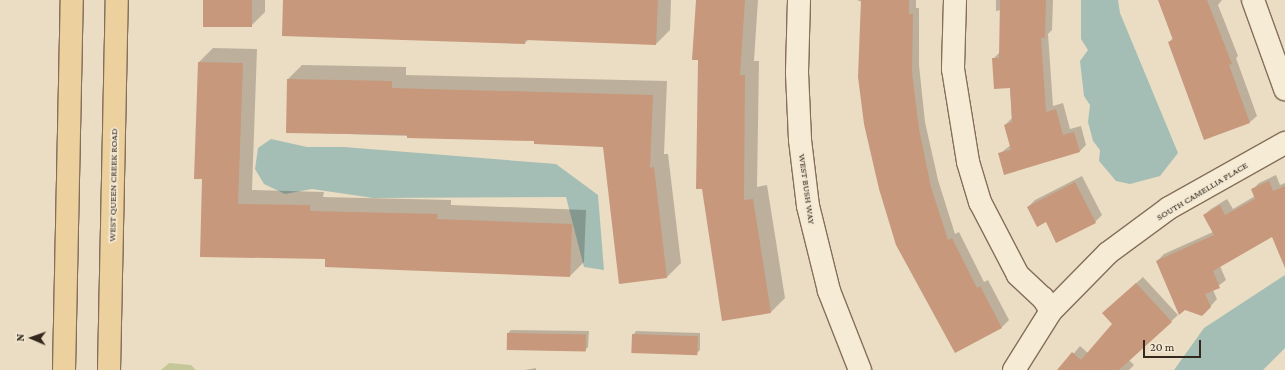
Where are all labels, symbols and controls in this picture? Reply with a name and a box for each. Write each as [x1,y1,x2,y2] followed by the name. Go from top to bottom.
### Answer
[106,128,120,242] street label: WEST QUEEN CREEK ROAD
[796,153,818,225] street label: WEST BUSH WAY
[1154,159,1250,223] street label: SOUTH CAMELLIA PLACE
[12,318,52,358] north arrow
[1145,332,1203,358] scale bar
[14,334,26,342] text: N
[1150,340,1174,354] text: 20 m

